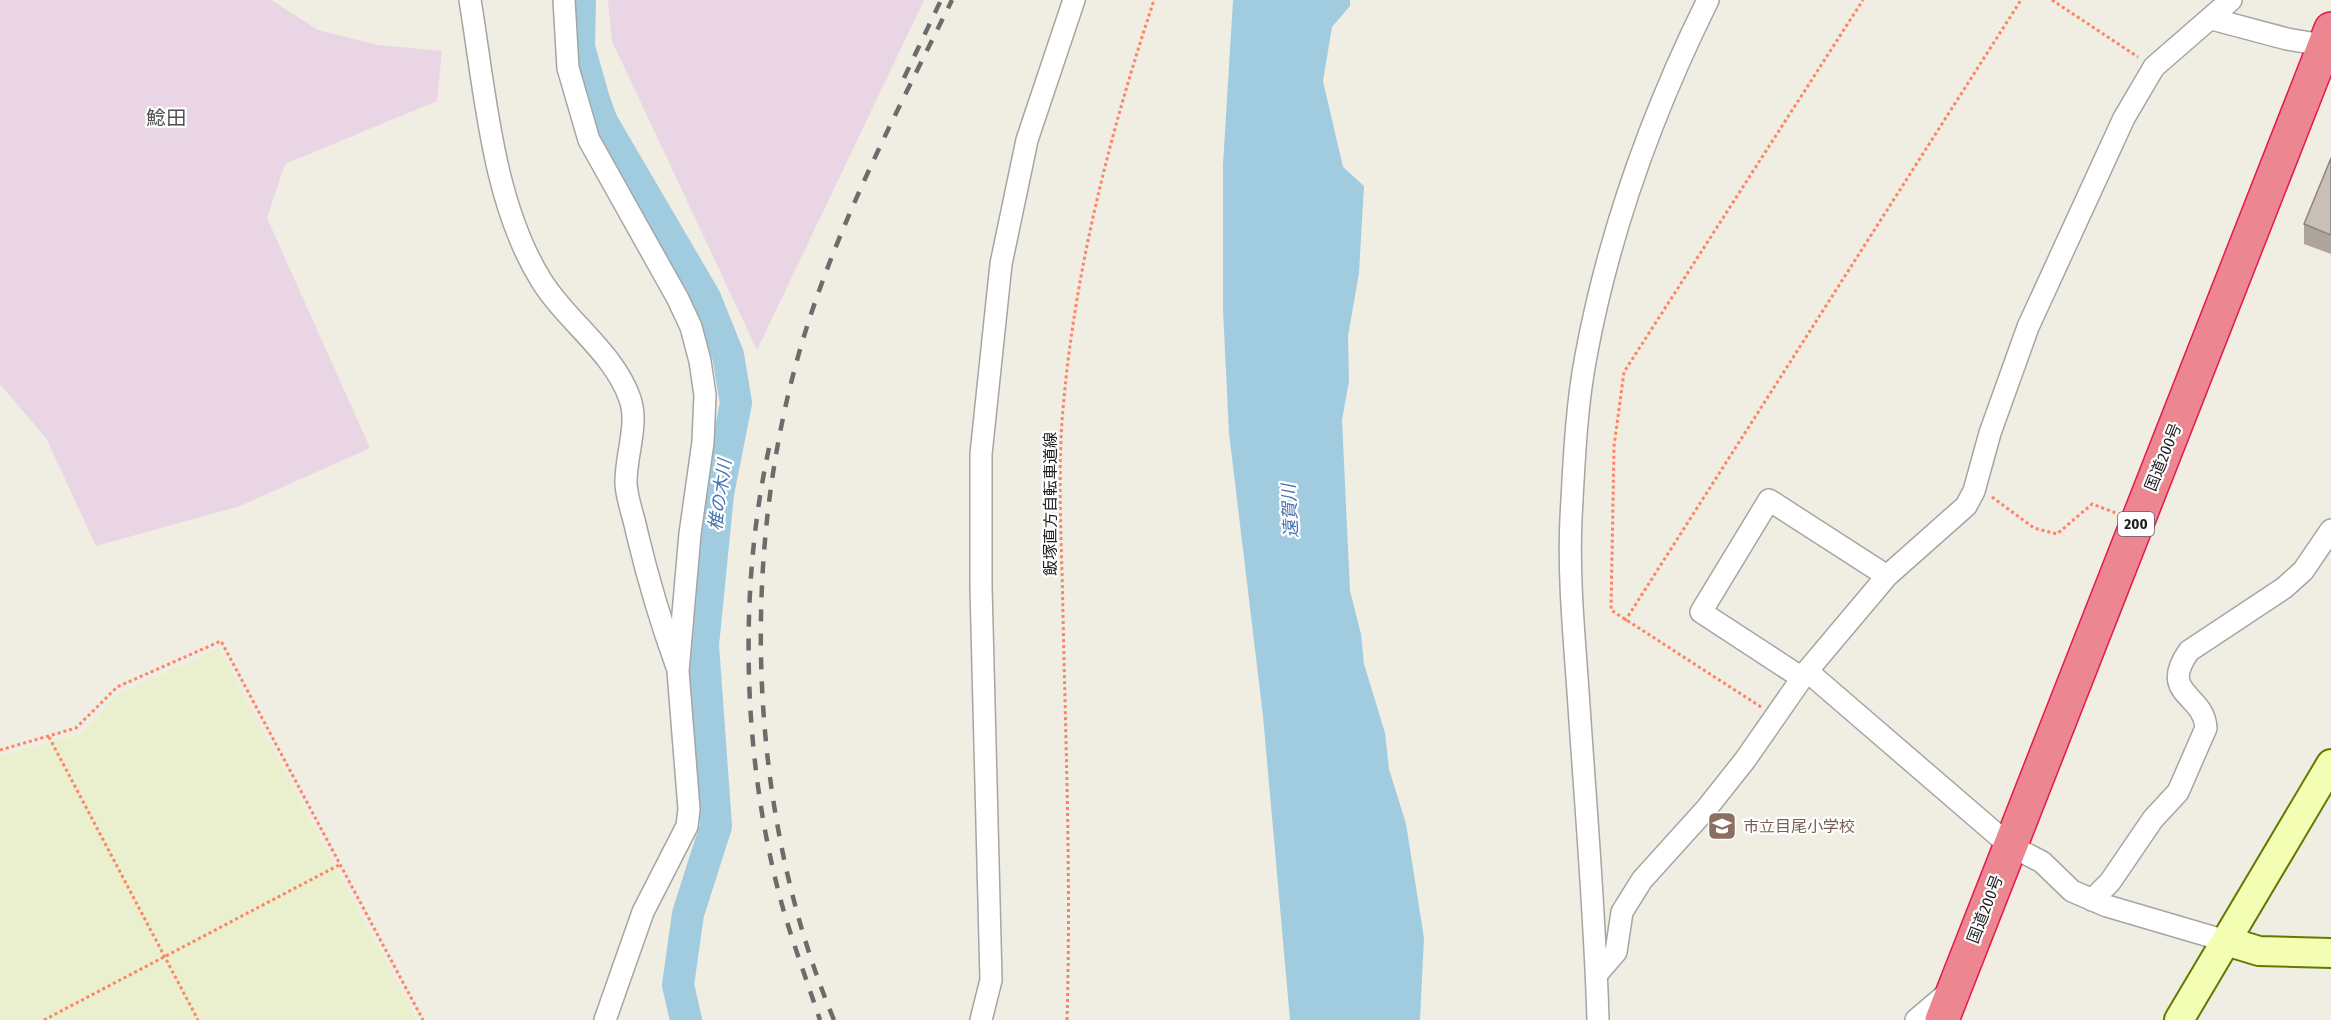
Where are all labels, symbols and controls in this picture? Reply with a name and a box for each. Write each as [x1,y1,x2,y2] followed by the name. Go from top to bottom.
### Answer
[146,106,186,130] district label: 鯰田
[2141,420,2185,494] street label: 国道200号
[1041,432,1060,576] street label: 飯塚直方自転車道線
[704,456,736,532] water label: 椎の木川
[1277,481,1302,539] water label: 遠賀川
[2118,512,2154,536] road number: 200
[1706,810,1738,842] school or university icon: 市立目尾小学校
[1743,817,1855,836] place label: 市立目尾小学校
[1963,872,2007,946] street label: 国道200号

